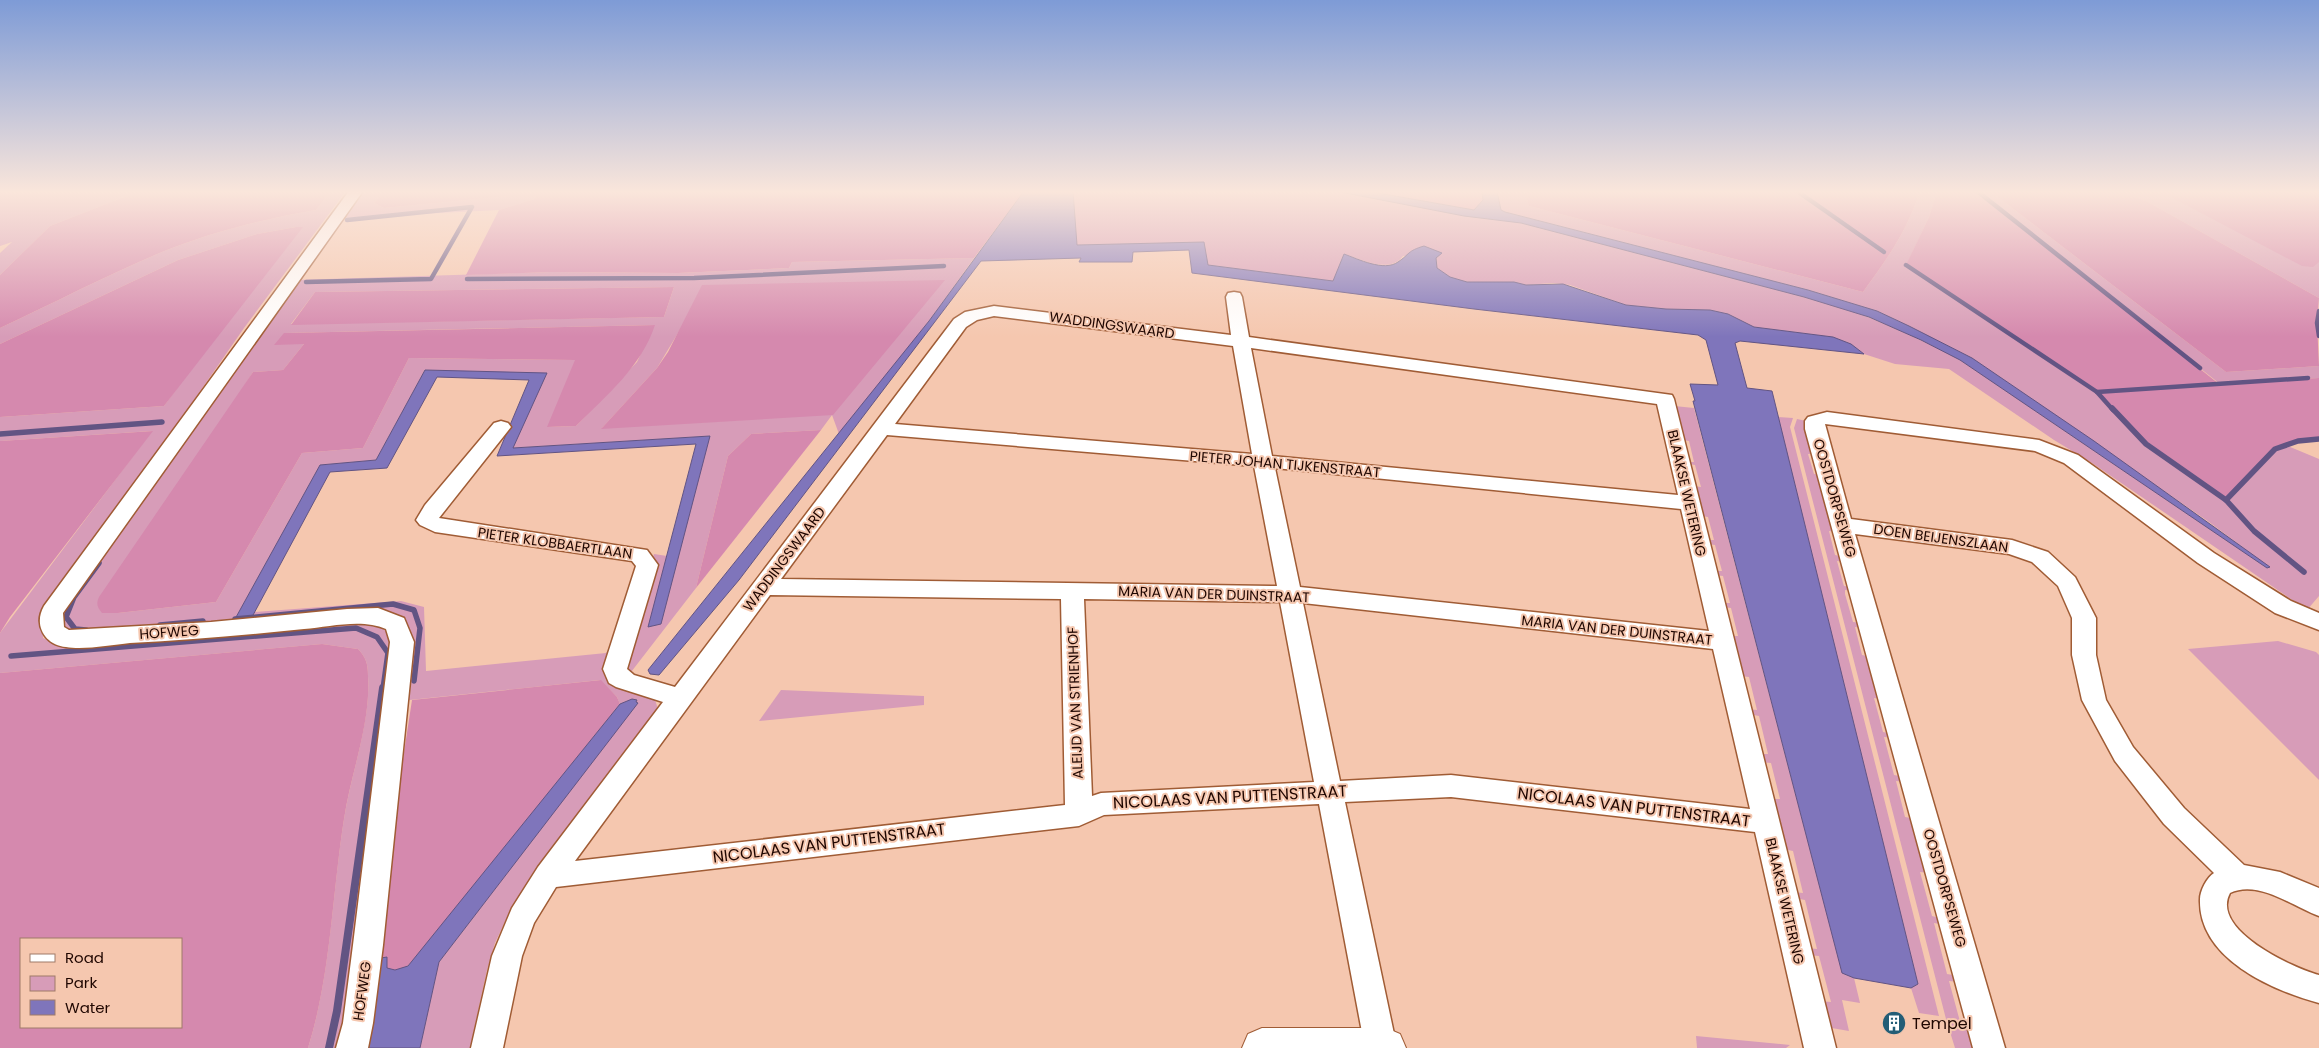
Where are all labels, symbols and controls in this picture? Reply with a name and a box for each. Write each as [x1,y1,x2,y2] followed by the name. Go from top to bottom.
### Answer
[1048,306,1176,344] street label: WADDINGSWAARD
[1663,428,1711,558] street label: BLAAKSE WETERING
[1809,436,1862,560] street label: OOSTDORPSEWEG
[1189,446,1382,482] street label: PIETER JOHAN TIJKENSTRAAT
[738,502,830,615] street label: WADDINGSWAARD
[1872,519,2010,557] street label: DOEN BEIJENSZLAAN
[476,522,634,564] street label: PIETER KLOBBAERTLAAN
[1118,581,1311,607] street label: MARIA VAN DER DUINSTRAAT
[1521,610,1714,650] street label: MARIA VAN DER DUINSTRAAT
[139,620,199,644] street label: HOFWEG
[1062,627,1088,779] street label: ALEIJD VAN STRIENHOF
[1112,779,1348,815] street label: NICOLAAS VAN PUTTENSTRAAT
[1516,781,1752,833] street label: NICOLAAS VAN PUTTENSTRAAT
[711,817,947,869] street label: NICOLAAS VAN PUTTENSTRAAT
[1919,826,1972,950] street label: OOSTDORPSEWEG
[1761,836,1809,966] street label: BLAAKSE WETERING
[20,938,182,1028] legend
[65,947,104,968] text: Road
[348,960,376,1022] street label: HOFWEG
[65,972,97,993] text: Park
[65,997,111,1018] text: Water
[1881,1010,1907,1036] building icon: Tempel
[1912,1012,1972,1035] place label: Tempel

